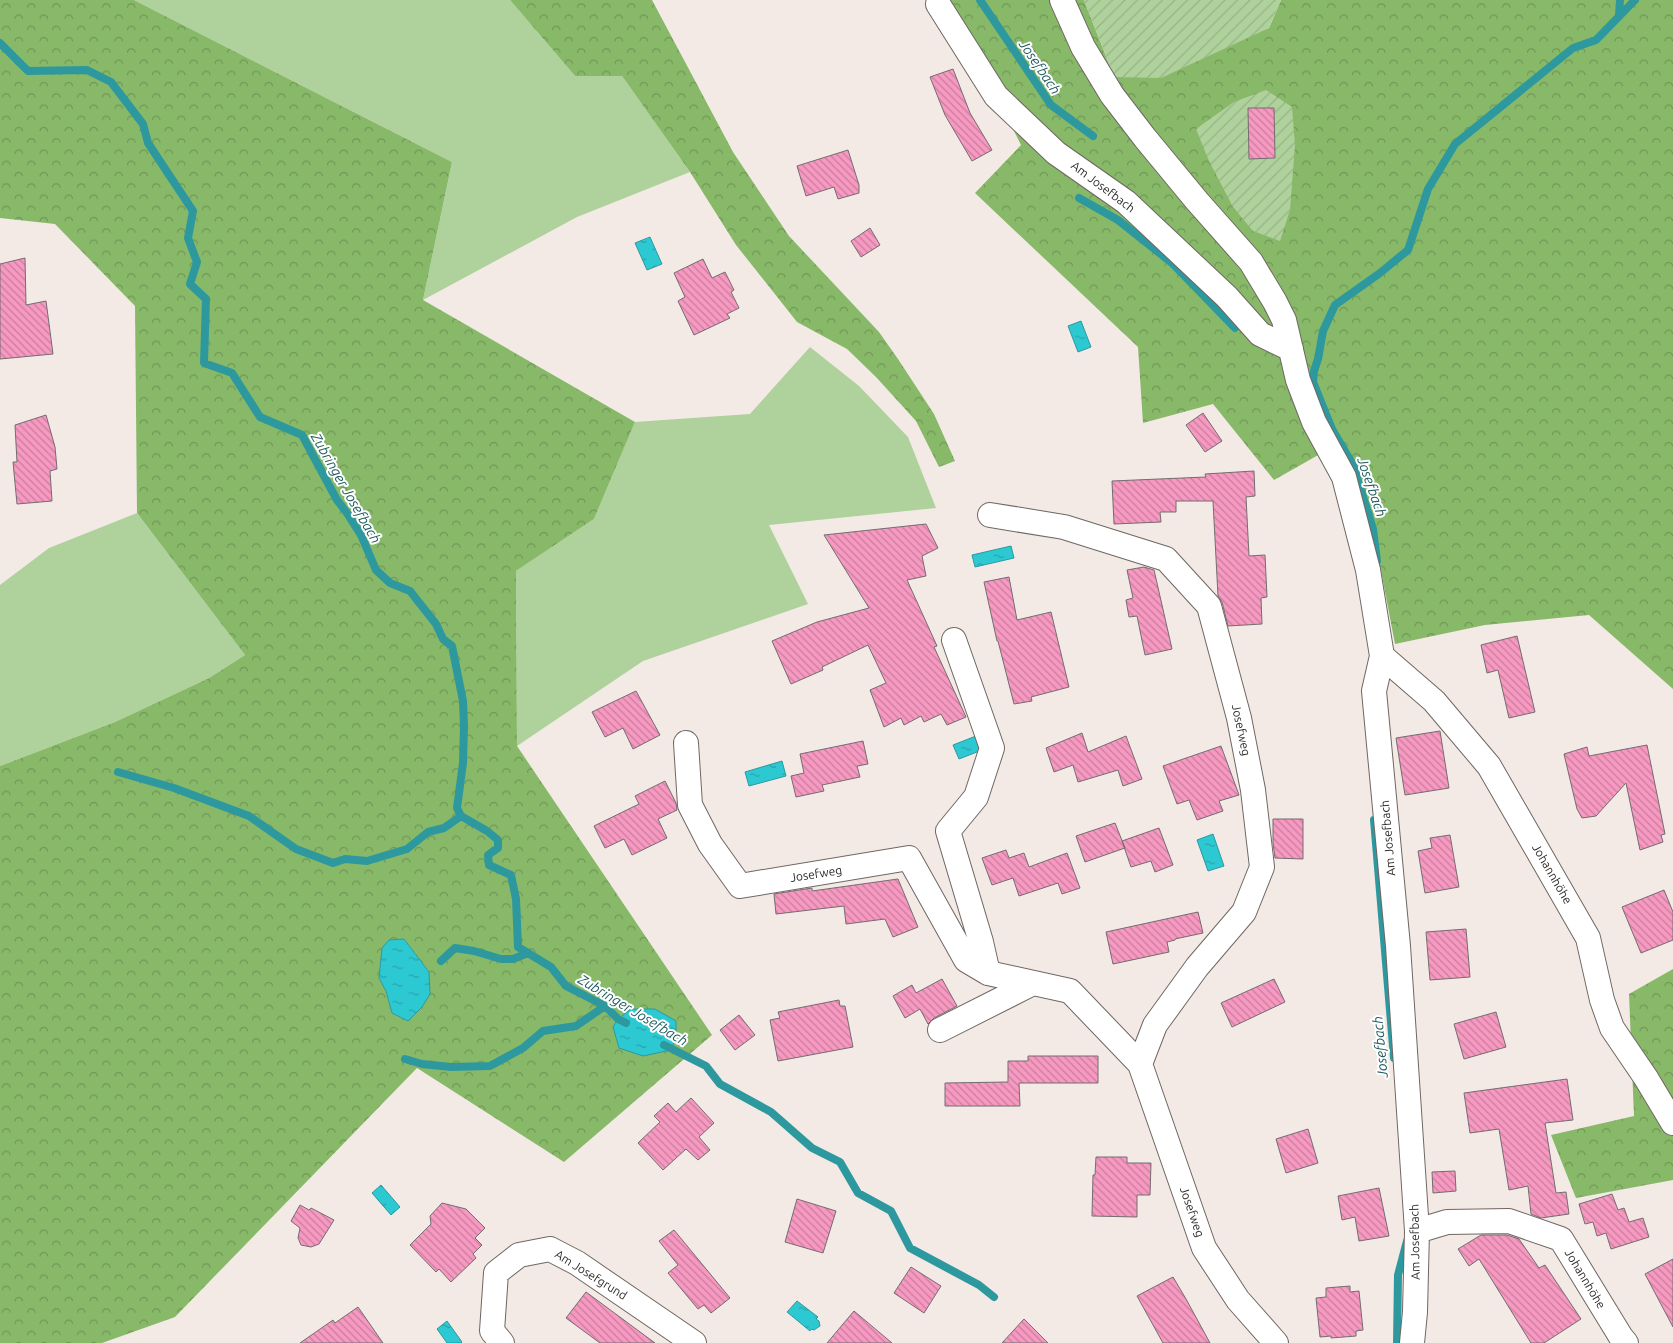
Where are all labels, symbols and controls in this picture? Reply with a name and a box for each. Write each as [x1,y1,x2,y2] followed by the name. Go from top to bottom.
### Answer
[1016,36,1064,97] water label: Josefbach
[1069,159,1138,215] street label: Am Josefbach
[307,429,384,546] water label: Zubringer Josefbach
[1354,454,1390,519] water label: Josefbach
[1230,703,1253,757] street label: Josefweg
[1378,800,1397,876] street label: Am Josefbach
[1530,841,1575,906] street label: Johannhöhe
[789,863,843,884] street label: Josefweg
[575,971,691,1049] water label: Zubringer Josefbach
[1369,1016,1391,1079] water label: Josefbach
[1178,1185,1207,1239] street label: Josefweg
[1407,1204,1422,1280] street label: Am Josefbach
[553,1247,630,1302] street label: Am Josefgrund
[1563,1247,1608,1311] street label: Johannhöhe

